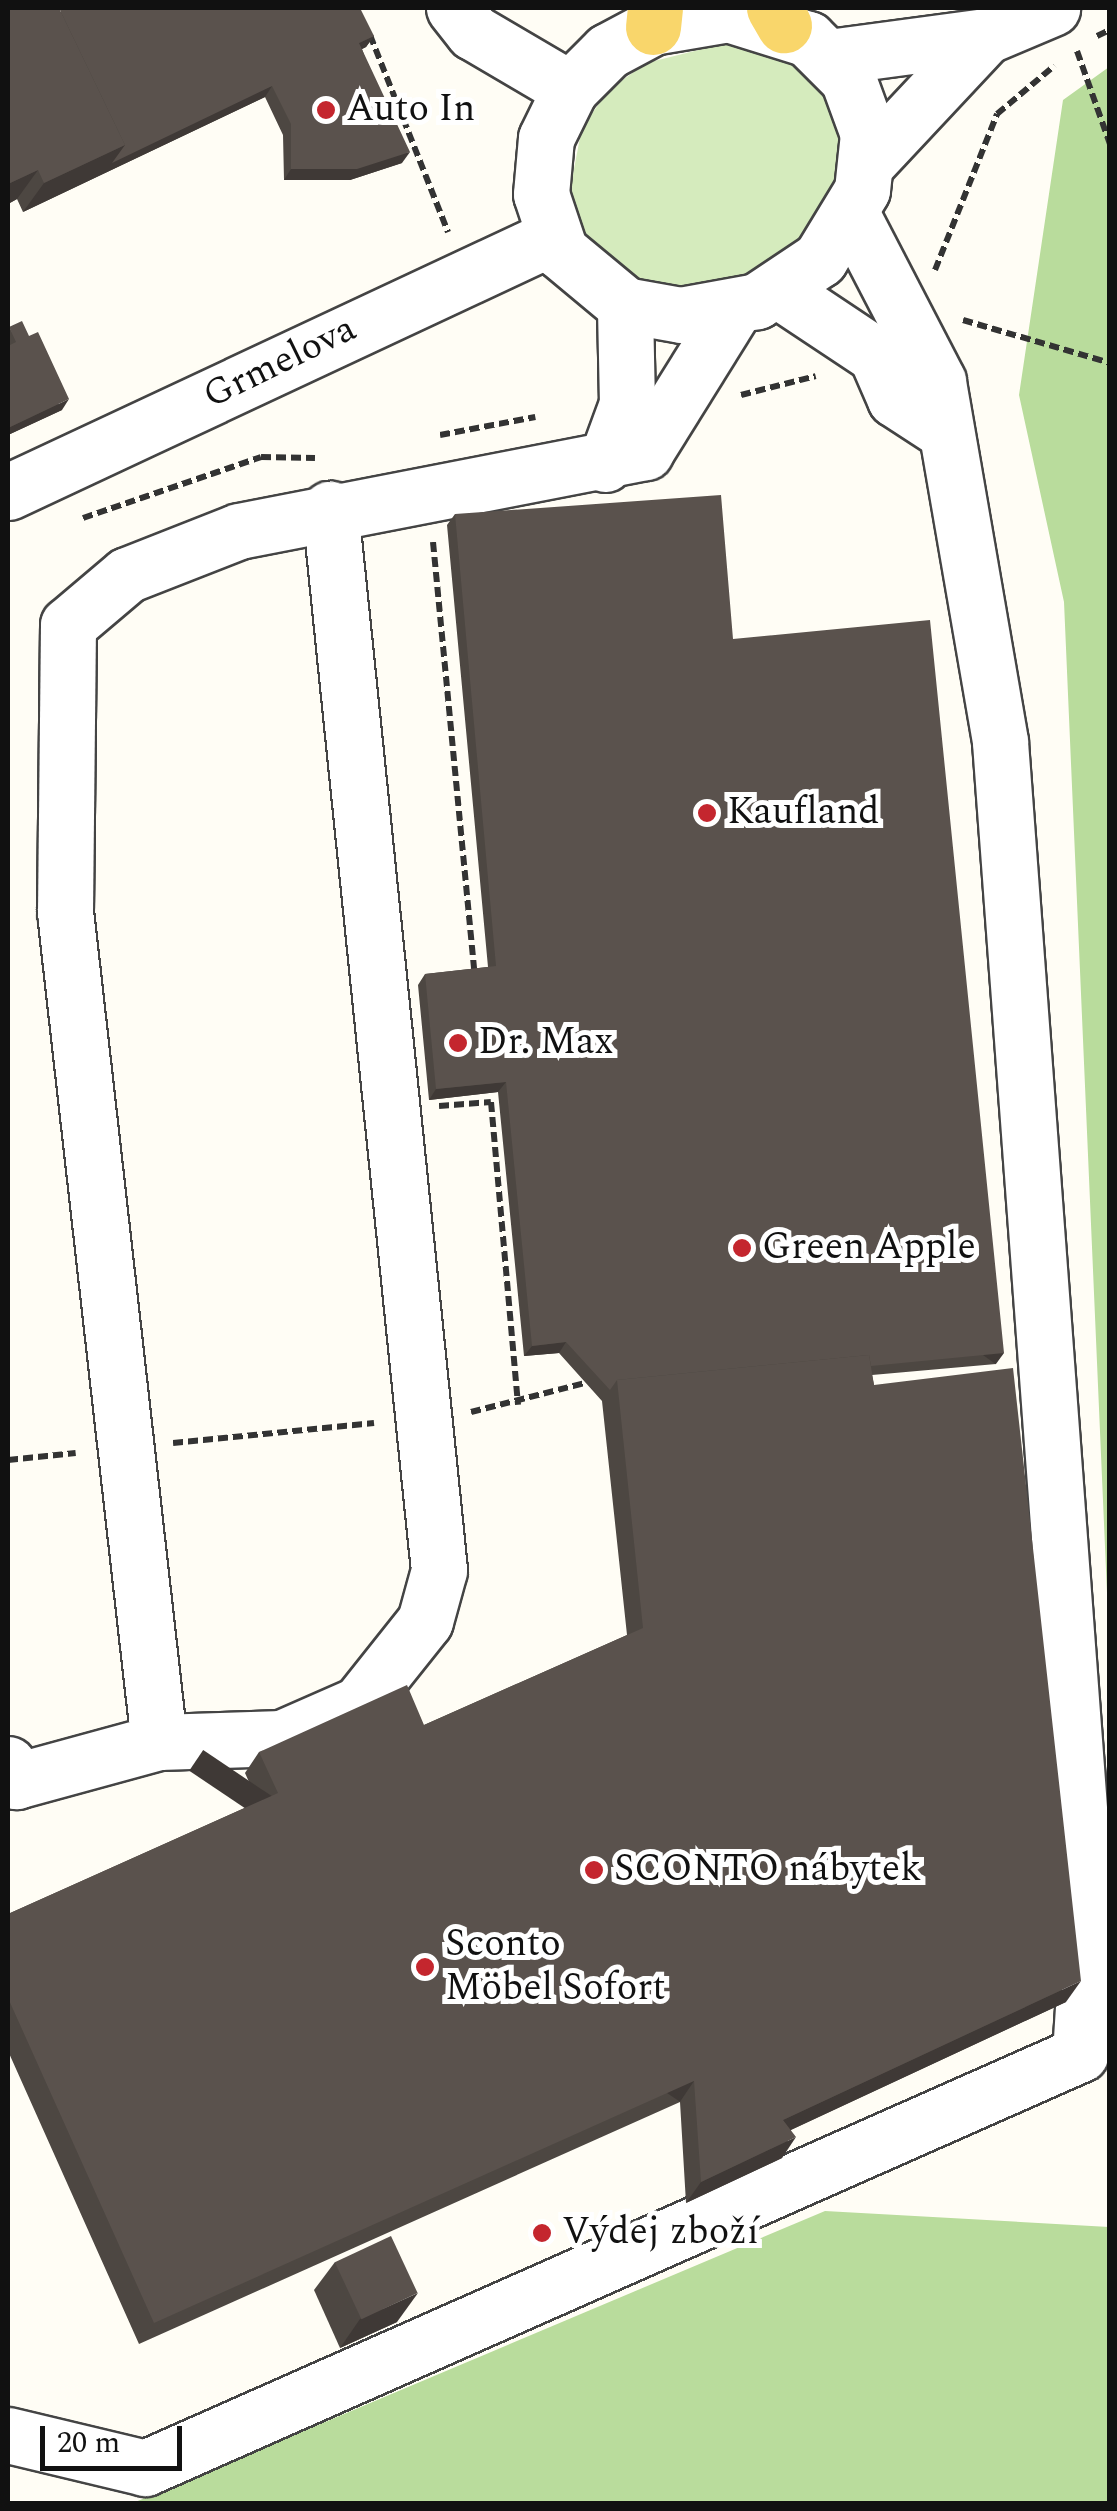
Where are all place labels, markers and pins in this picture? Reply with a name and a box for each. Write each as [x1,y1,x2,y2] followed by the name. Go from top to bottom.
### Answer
[346,87,475,133] place label: Auto In
[315,99,337,121] marker: Auto In
[727,790,880,836] place label: Kaufland
[696,802,718,824] marker: Kaufland
[478,1020,613,1066] place label: Dr. Max
[447,1032,469,1054] marker: Dr. Max
[762,1225,976,1271] place label: Green Apple
[731,1237,753,1259] marker: Green Apple
[614,1847,921,1893] place label: SCONTO nábytek
[583,1859,605,1881] marker: SCONTO nábytek
[445,1922,666,2012] place label: Sconto Möbel Sofort
[414,1956,436,1978] marker: Sconto Möbel Sofort
[562,2210,759,2256] place label: Výdej zboží
[531,2222,553,2244] marker: Výdej zboží

